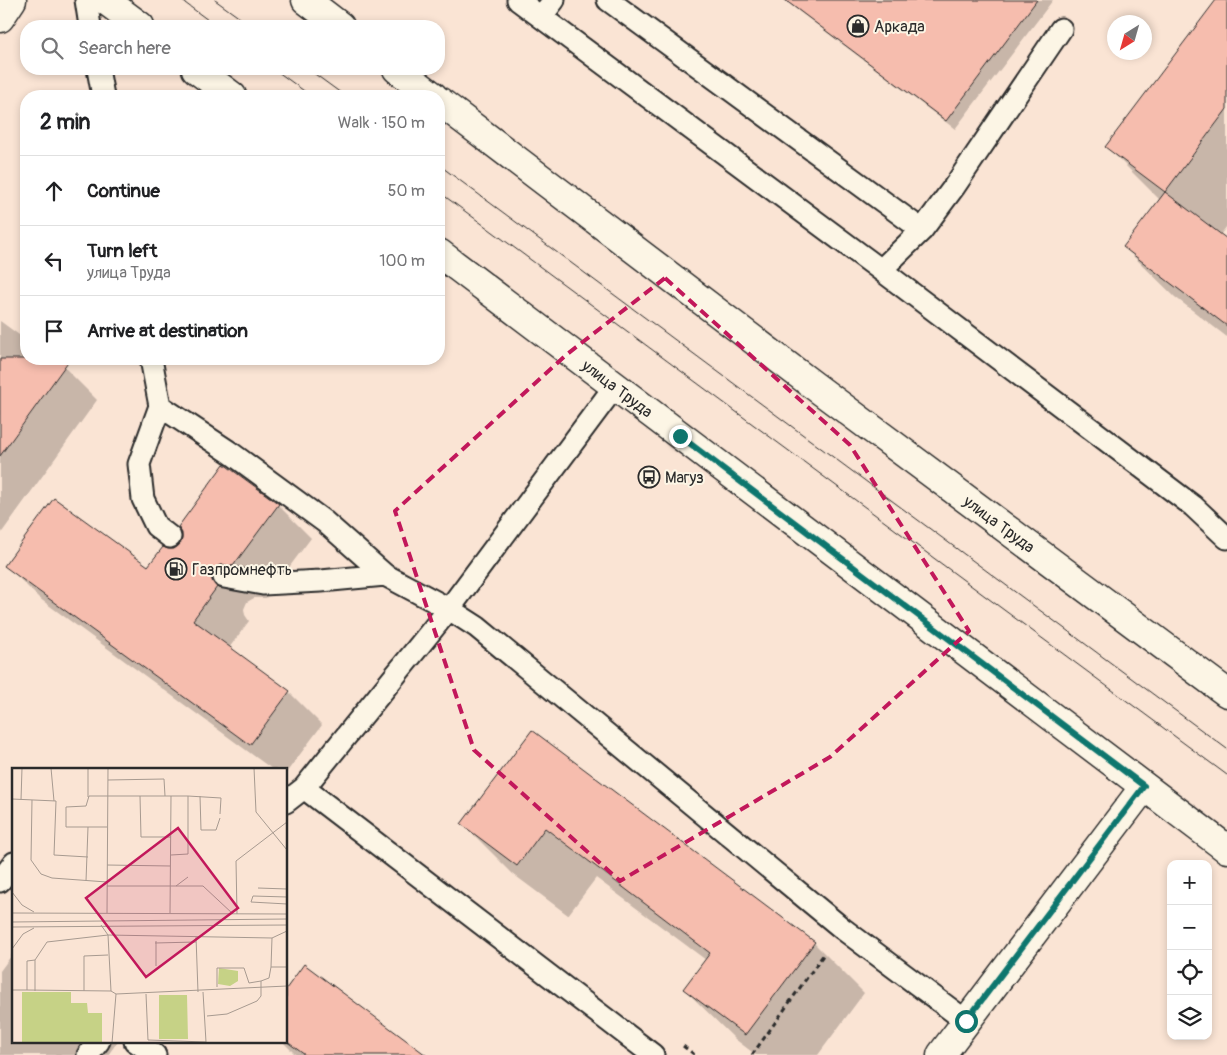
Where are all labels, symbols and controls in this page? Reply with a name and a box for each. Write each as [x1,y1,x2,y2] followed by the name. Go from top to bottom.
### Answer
[846,14,870,38] shop icon: Аркада
[1107,15,1152,60] north arrow
[874,17,925,37] place label: Аркада
[20,20,445,75] search box
[38,34,66,62] icon: search
[78,36,171,60] text: Search here
[40,109,90,136] text: 2 min
[338,113,425,133] text: Walk · 150 m
[40,177,68,205] icon: ahead
[87,179,160,203] text: Continue
[388,181,425,201] text: 50 m
[87,239,157,263] text: Turn left
[40,247,68,275] icon: left
[379,251,425,271] text: 100 m
[87,263,171,283] text: улица Труда
[40,317,68,345] icon: arrive
[87,319,248,343] text: Arrive at destination
[577,355,656,422] street label: улица Труда
[669,425,692,448] route end
[637,465,661,489] bus stop icon: Магуз
[665,468,704,488] place label: Магуз
[958,491,1038,558] street label: улица Труда
[164,557,188,581] fuel station icon: Газпромнефть
[192,560,292,580] place label: Газпромнефть
[12,768,288,1042] inset map
[1167,860,1212,1040] map controls
[1167,860,1212,905] button: +
[1167,905,1212,950] button: −
[1167,950,1212,995] button: locate
[1167,995,1212,1040] button: layers
[955,1010,978,1033] route start

